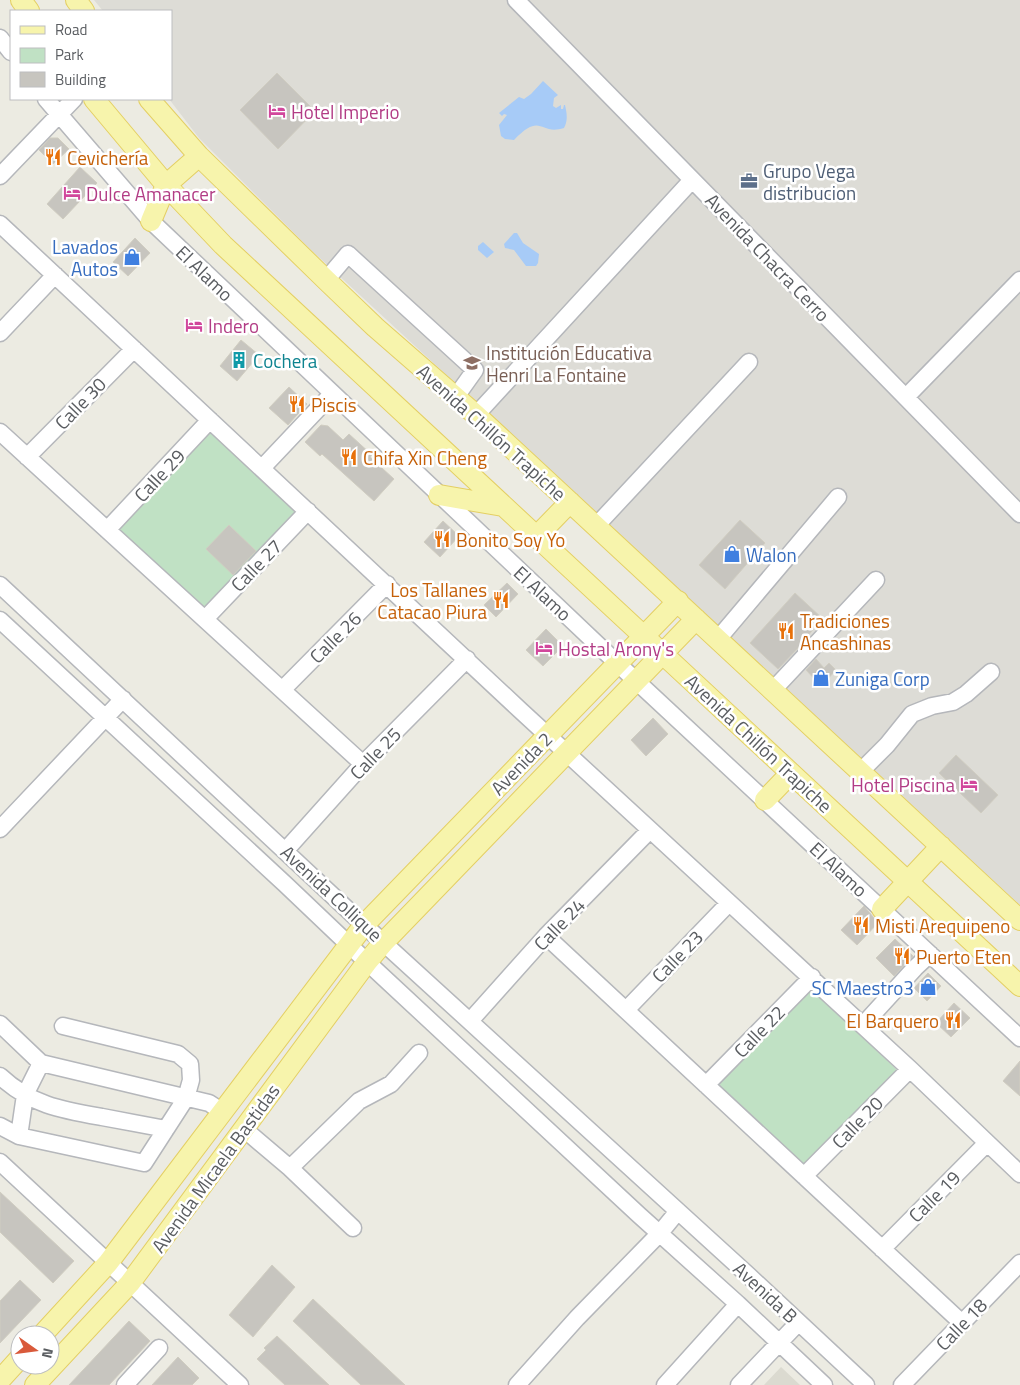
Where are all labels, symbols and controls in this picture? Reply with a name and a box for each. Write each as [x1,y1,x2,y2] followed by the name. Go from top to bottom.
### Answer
[10,10,172,100] legend
[55,18,87,41] text: Road
[55,43,84,66] text: Park
[55,68,106,91] text: Building
[291,97,399,126] place label: Hotel Imperio
[267,101,287,121] hotel icon: Hotel Imperio
[67,143,149,172] place label: Cevichería
[43,147,63,167] restaurant icon: Cevichería
[763,156,856,207] place label: Grupo Vega distribucion
[739,171,759,191] office icon: Grupo Vega distribucion
[86,179,216,208] place label: Dulce Amanacer
[62,183,82,203] hotel icon: Dulce Amanacer
[699,186,837,328] street label: Avenida Chacra Cerro
[52,232,118,283] place label: Lavados Autos
[170,238,240,308] street label: El Alamo
[122,247,142,267] shop icon: Lavados Autos
[208,311,259,340] place label: Indero
[184,315,204,335] hotel icon: Indero
[486,338,652,389] place label: Institución Educativa Henri La Fontaine
[253,346,318,375] place label: Cochera
[229,350,249,370] building icon: Cochera
[462,353,482,373] school or university icon: Institución Educativa Henri La Fontaine
[411,357,573,507] street label: Avenida Chillón Trapiche
[47,370,113,436] street label: Calle 30
[311,390,357,419] place label: Piscis
[287,394,307,414] restaurant icon: Piscis
[127,442,191,508] street label: Calle 29
[363,443,487,472] place label: Chifa Xin Cheng
[339,447,359,467] restaurant icon: Chifa Xin Cheng
[456,525,565,554] place label: Bonito Soy Yo
[432,529,452,549] restaurant icon: Bonito Soy Yo
[223,532,289,598] street label: Calle 27
[746,540,797,569] place label: Walon
[722,544,742,564] shop icon: Walon
[507,558,579,628] street label: El Alamo
[377,575,487,626] place label: Los Tallanes Catacao Piura
[491,590,511,610] restaurant icon: Los Tallanes Catacao Piura
[302,604,368,670] street label: Calle 26
[800,606,891,657] place label: Tradiciones Ancashinas
[776,621,796,641] restaurant icon: Tradiciones Ancashinas
[558,634,674,663] place label: Hostal Arony's
[534,638,554,658] hotel icon: Hostal Arony's
[835,664,930,693] place label: Zuniga Corp
[679,667,839,819] street label: Avenida Chillón Trapiche
[811,668,831,688] shop icon: Zuniga Corp
[342,720,408,786] street label: Calle 25
[483,725,559,801] street label: Avenida 2
[851,770,955,799] place label: Hotel Piscina
[959,774,979,794] hotel icon: Hotel Piscina
[803,834,875,904] street label: El Alamo
[274,838,390,948] street label: Avenida Collique
[526,891,592,957] street label: Calle 24
[875,911,1010,940] place label: Misti Arequipeno
[851,915,871,935] restaurant icon: Misti Arequipeno
[644,923,710,989] street label: Calle 23
[916,942,1011,971] place label: Puerto Eten
[892,946,912,966] restaurant icon: Puerto Eten
[812,973,914,1002] place label: SC Maestro3
[918,977,938,997] shop icon: SC Maestro3
[726,998,792,1064] street label: Calle 22
[846,1006,939,1035] place label: El Barquero
[943,1010,963,1030] restaurant icon: El Barquero
[144,1077,286,1258] street label: Avenida Micaela Bastidas
[824,1089,890,1155] street label: Calle 20
[901,1163,967,1229] street label: Calle 19
[727,1254,805,1330] street label: Avenida B
[928,1291,994,1357] street label: Calle 18
[10,1325,60,1375] north arrow
[37,1346,59,1361] text: N

